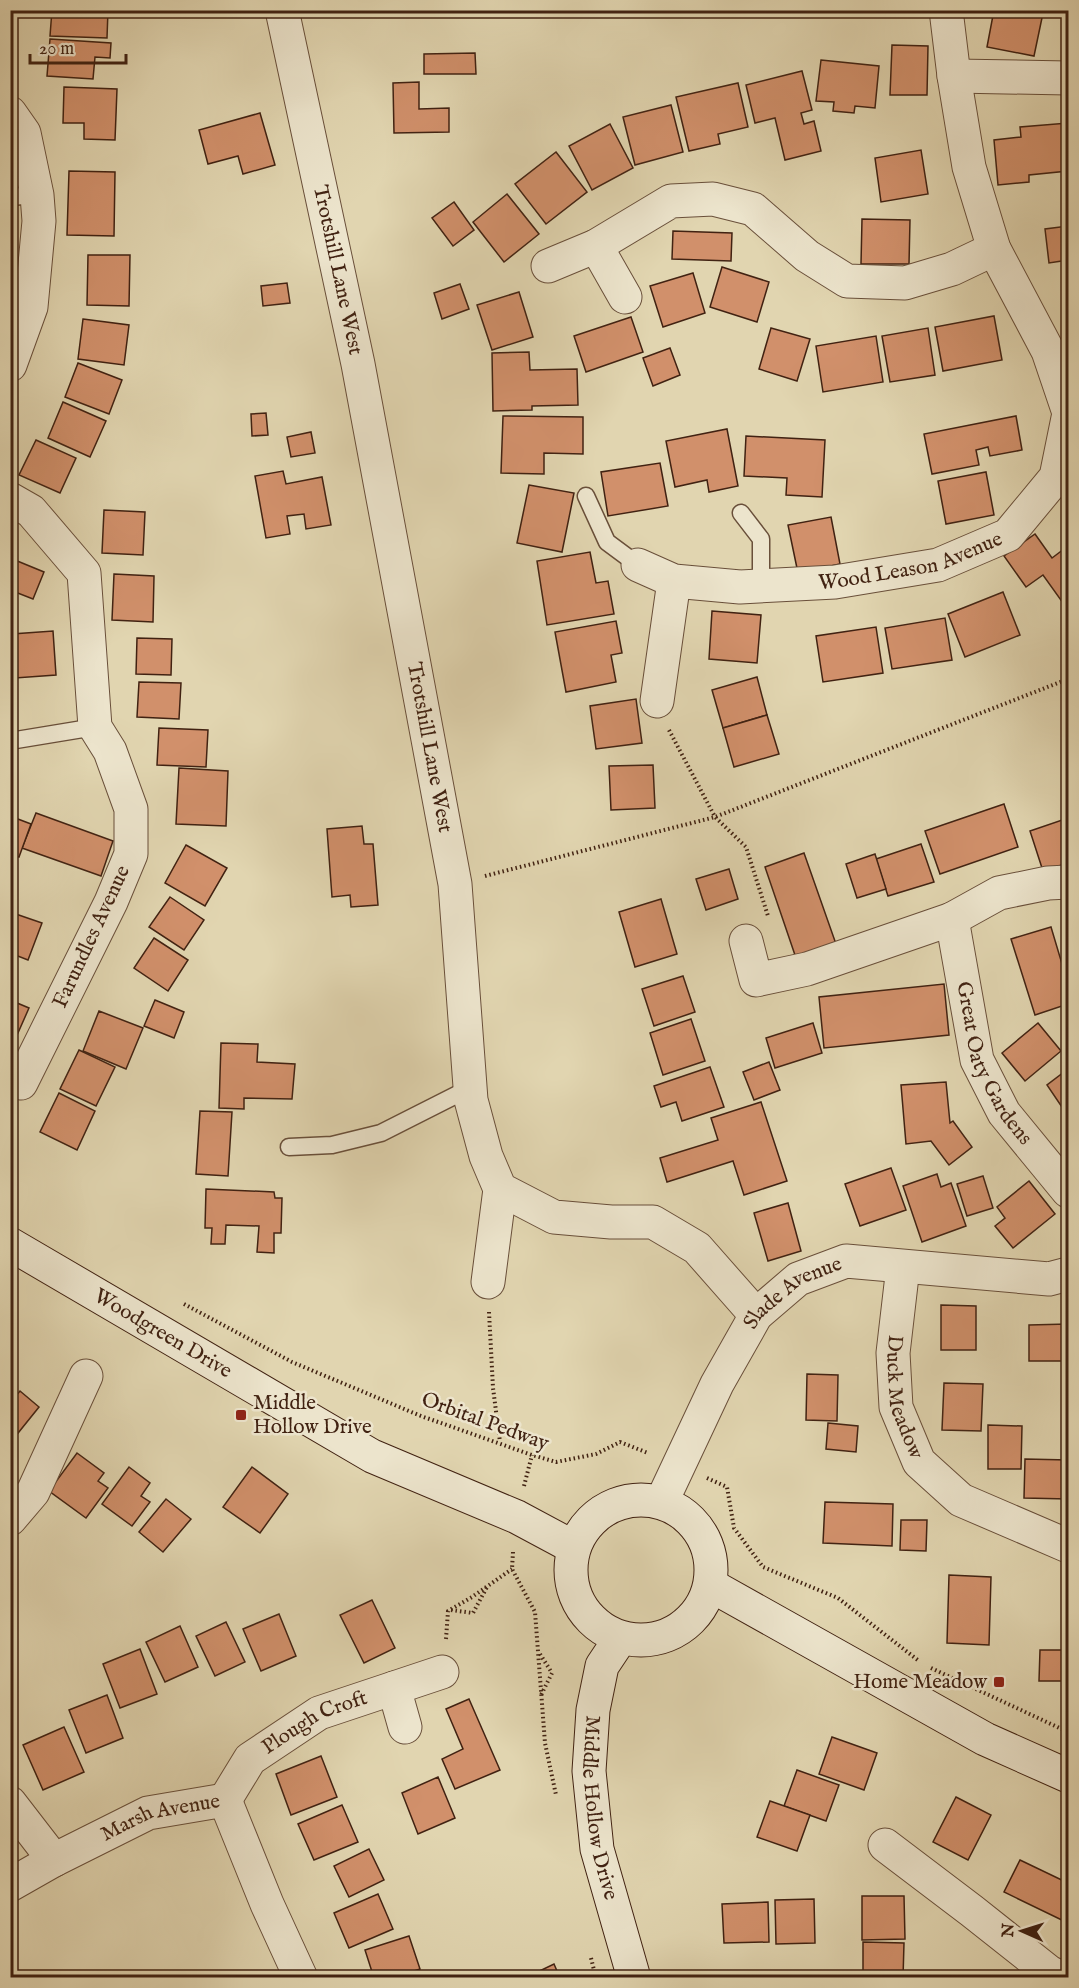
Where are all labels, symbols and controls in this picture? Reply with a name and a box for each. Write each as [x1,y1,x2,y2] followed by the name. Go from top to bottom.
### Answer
[30,27,126,65] scale bar
[39,38,74,61] text: 20 m
[306,183,369,357] street label: Trotshill Lane West
[818,525,1007,596] street label: Wood Leason Avenue
[400,660,459,835] street label: Trotshill Lane West
[47,861,137,1013] street label: Farundles Avenue
[950,979,1038,1151] street label: Great Oaty Gardens
[737,1250,846,1334] street label: Slade Avenue
[89,1282,237,1385] street label: Woodgreen Drive
[879,1333,930,1464] street label: Duck Meadow
[417,1386,553,1458] street label: Orbital Pedway
[253,1390,372,1441] place label: Middle Hollow Drive
[234,1408,248,1422] marker: Middle Hollow Drive
[853,1669,988,1696] place label: Home Meadow
[992,1675,1006,1689] marker: Home Meadow
[257,1684,371,1761] street label: Plough Croft
[575,1715,624,1903] street label: Middle Hollow Drive
[96,1787,222,1848] street label: Marsh Avenue
[992,1901,1052,1961] north arrow
[999,1923,1019,1939] text: N

